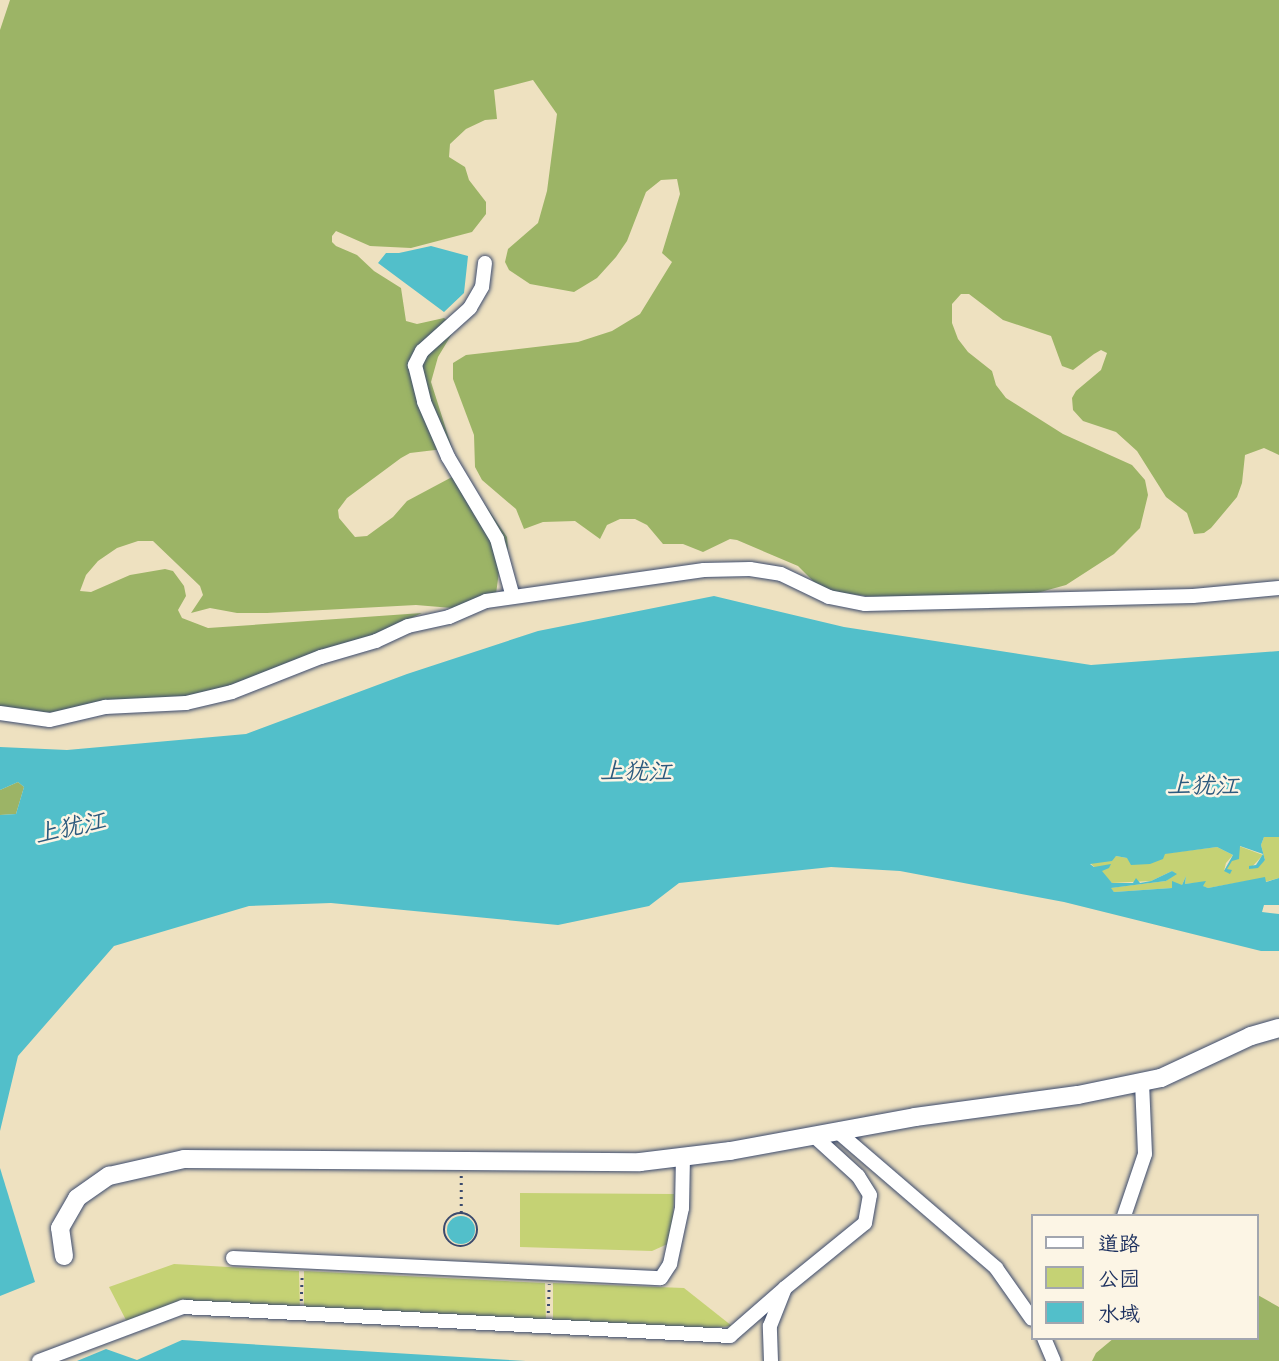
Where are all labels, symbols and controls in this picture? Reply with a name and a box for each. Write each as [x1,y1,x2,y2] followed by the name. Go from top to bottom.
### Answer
[600,756,672,786] water label: 上犹江
[1167,770,1239,800] water label: 上犹江
[32,805,108,849] water label: 上犹江
[1030,1214,1258,1340] legend
[1098,1231,1140,1256] text: 道路
[1098,1266,1140,1291] text: 公园
[1098,1301,1140,1326] text: 水域

